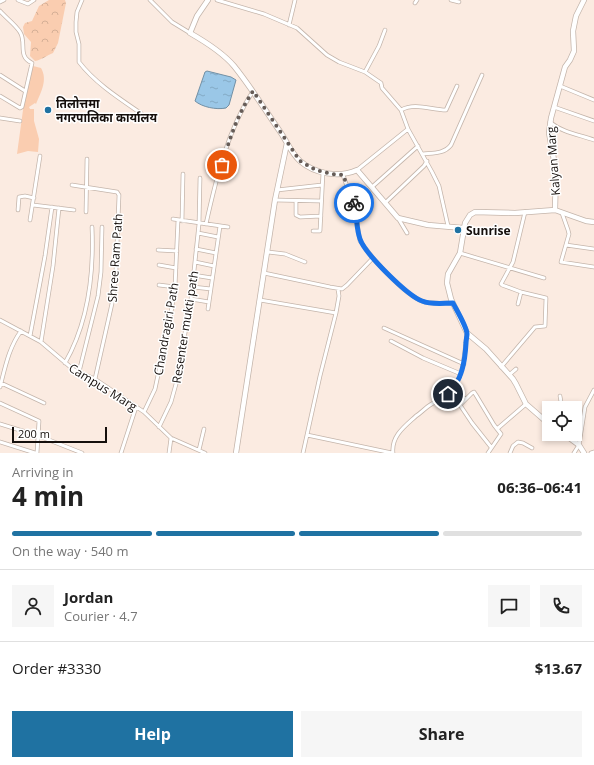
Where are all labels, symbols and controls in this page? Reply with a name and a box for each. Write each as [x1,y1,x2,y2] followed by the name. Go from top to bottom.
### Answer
[56,95,157,126] place label: तिलोत्तमा नगरपालिका कार्यालय
[43,105,53,115] marker: तिलोत्तमा नगरपालिका कार्यालय
[542,125,564,196] street label: Kalyan Marg
[205,148,239,182] pin
[211,154,233,176] icon: bag
[334,183,374,223] courier
[343,192,365,214] icon: bike
[103,213,127,303] street label: Shree Ram Path
[466,222,511,239] place label: Sunrise
[453,225,463,235] marker: Sunrise
[168,269,202,385] street label: Resenter mukti path
[149,281,183,377] street label: Chandragiri Path
[66,359,141,415] street label: Campus Marg
[431,377,465,411] pin
[437,383,459,405] icon: home
[542,401,582,441] map controls
[542,401,582,441] button: locate
[12,425,107,444] scale bar
[18,426,50,441] text: 200 m
[12,463,74,481] text: Arriving in
[497,477,582,497] text: 06:36–06:41
[12,478,84,514] text: 4 min
[12,542,128,560] text: On the way · 540 m
[12,585,54,627] button: person
[488,585,530,627] button: chat
[540,585,582,627] button: phone
[64,587,113,607] text: Jordan
[64,607,138,625] text: Courier · 4.7
[12,658,101,678] text: Order #3330
[535,658,582,678] text: $13.67
[12,711,293,757] button: Help
[301,711,582,757] button: Share

